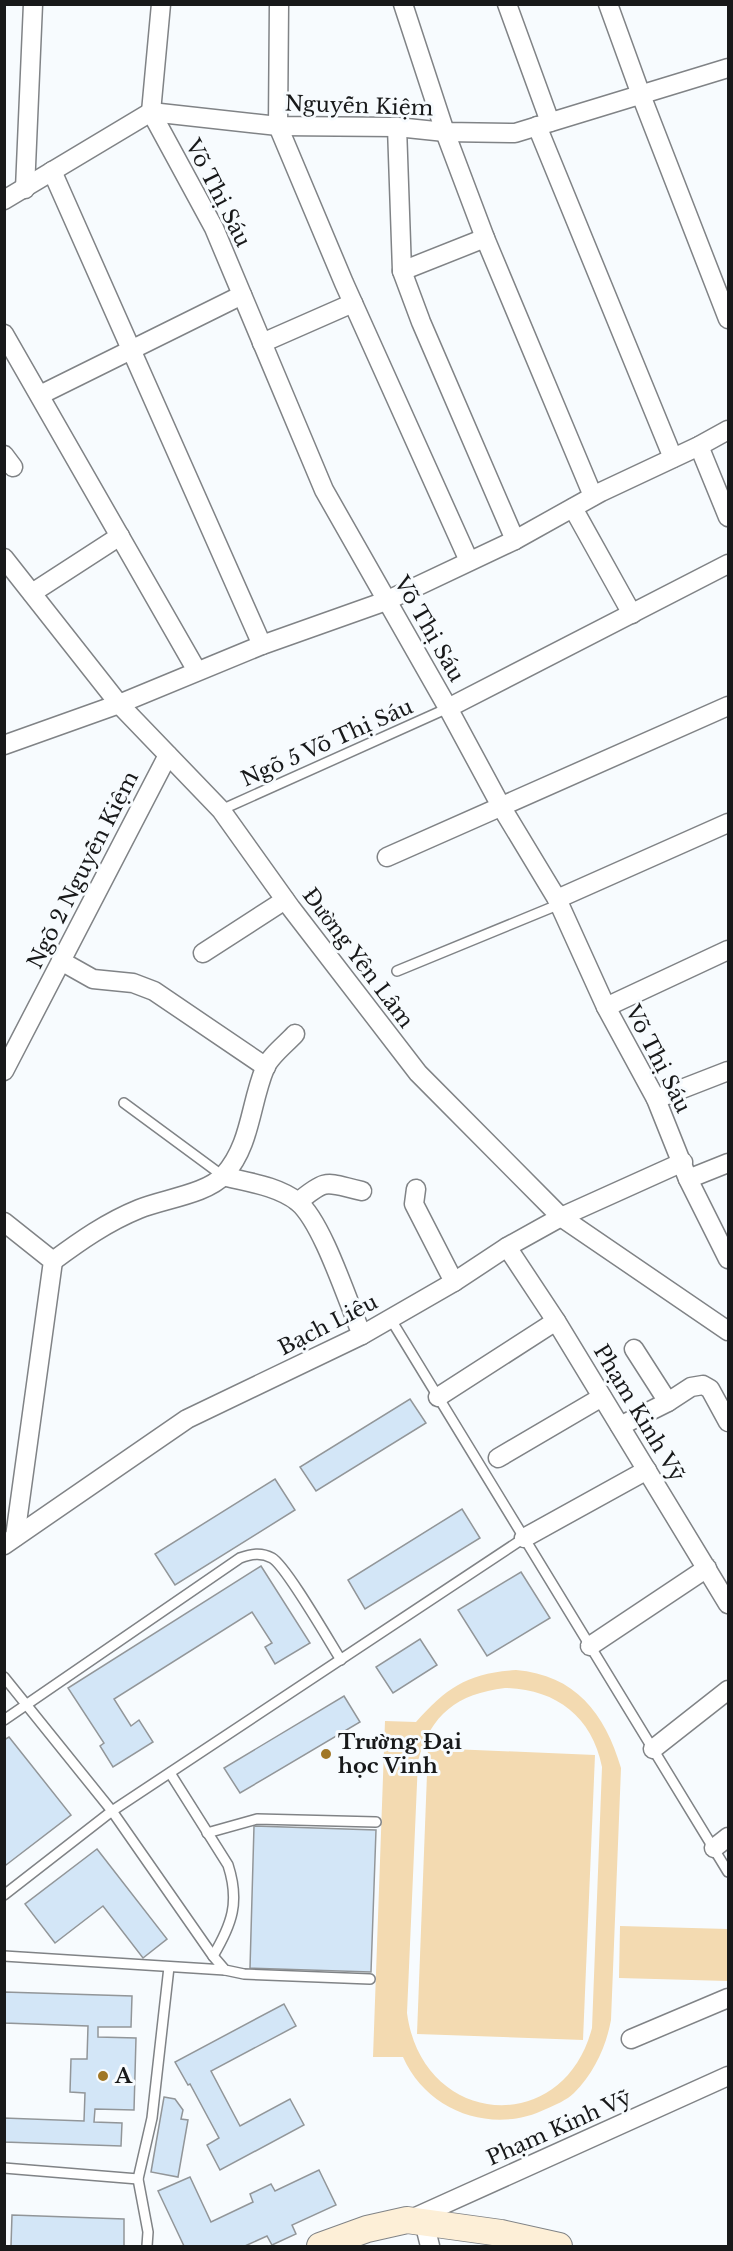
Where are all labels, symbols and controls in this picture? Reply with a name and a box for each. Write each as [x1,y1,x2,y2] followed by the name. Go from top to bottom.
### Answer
[284,90,434,122] street label: Nguyễn Kiệm
[179,134,256,251] street label: Võ Thị Sáu
[388,571,470,686] street label: Võ Thị Sáu
[237,693,417,793] street label: Ngõ 5 Võ Thị Sáu
[22,767,144,973] street label: Ngõ 2 Nguyễn Kiệm
[297,883,419,1033] street label: Đường Yên Lâm
[619,1000,696,1117] street label: Võ Thị Sáu
[274,1289,382,1361] street label: Bạch Liêu
[588,1340,691,1487] street label: Phạm Kinh Vỹ
[338,1729,462,1779] place label: Trường Đại học Vinh
[319,1747,333,1761] marker: Trường Đại học Vinh
[114,2063,133,2089] place label: A
[96,2069,110,2083] marker: A
[483,2084,636,2172] street label: Phạm Kinh Vỹ

